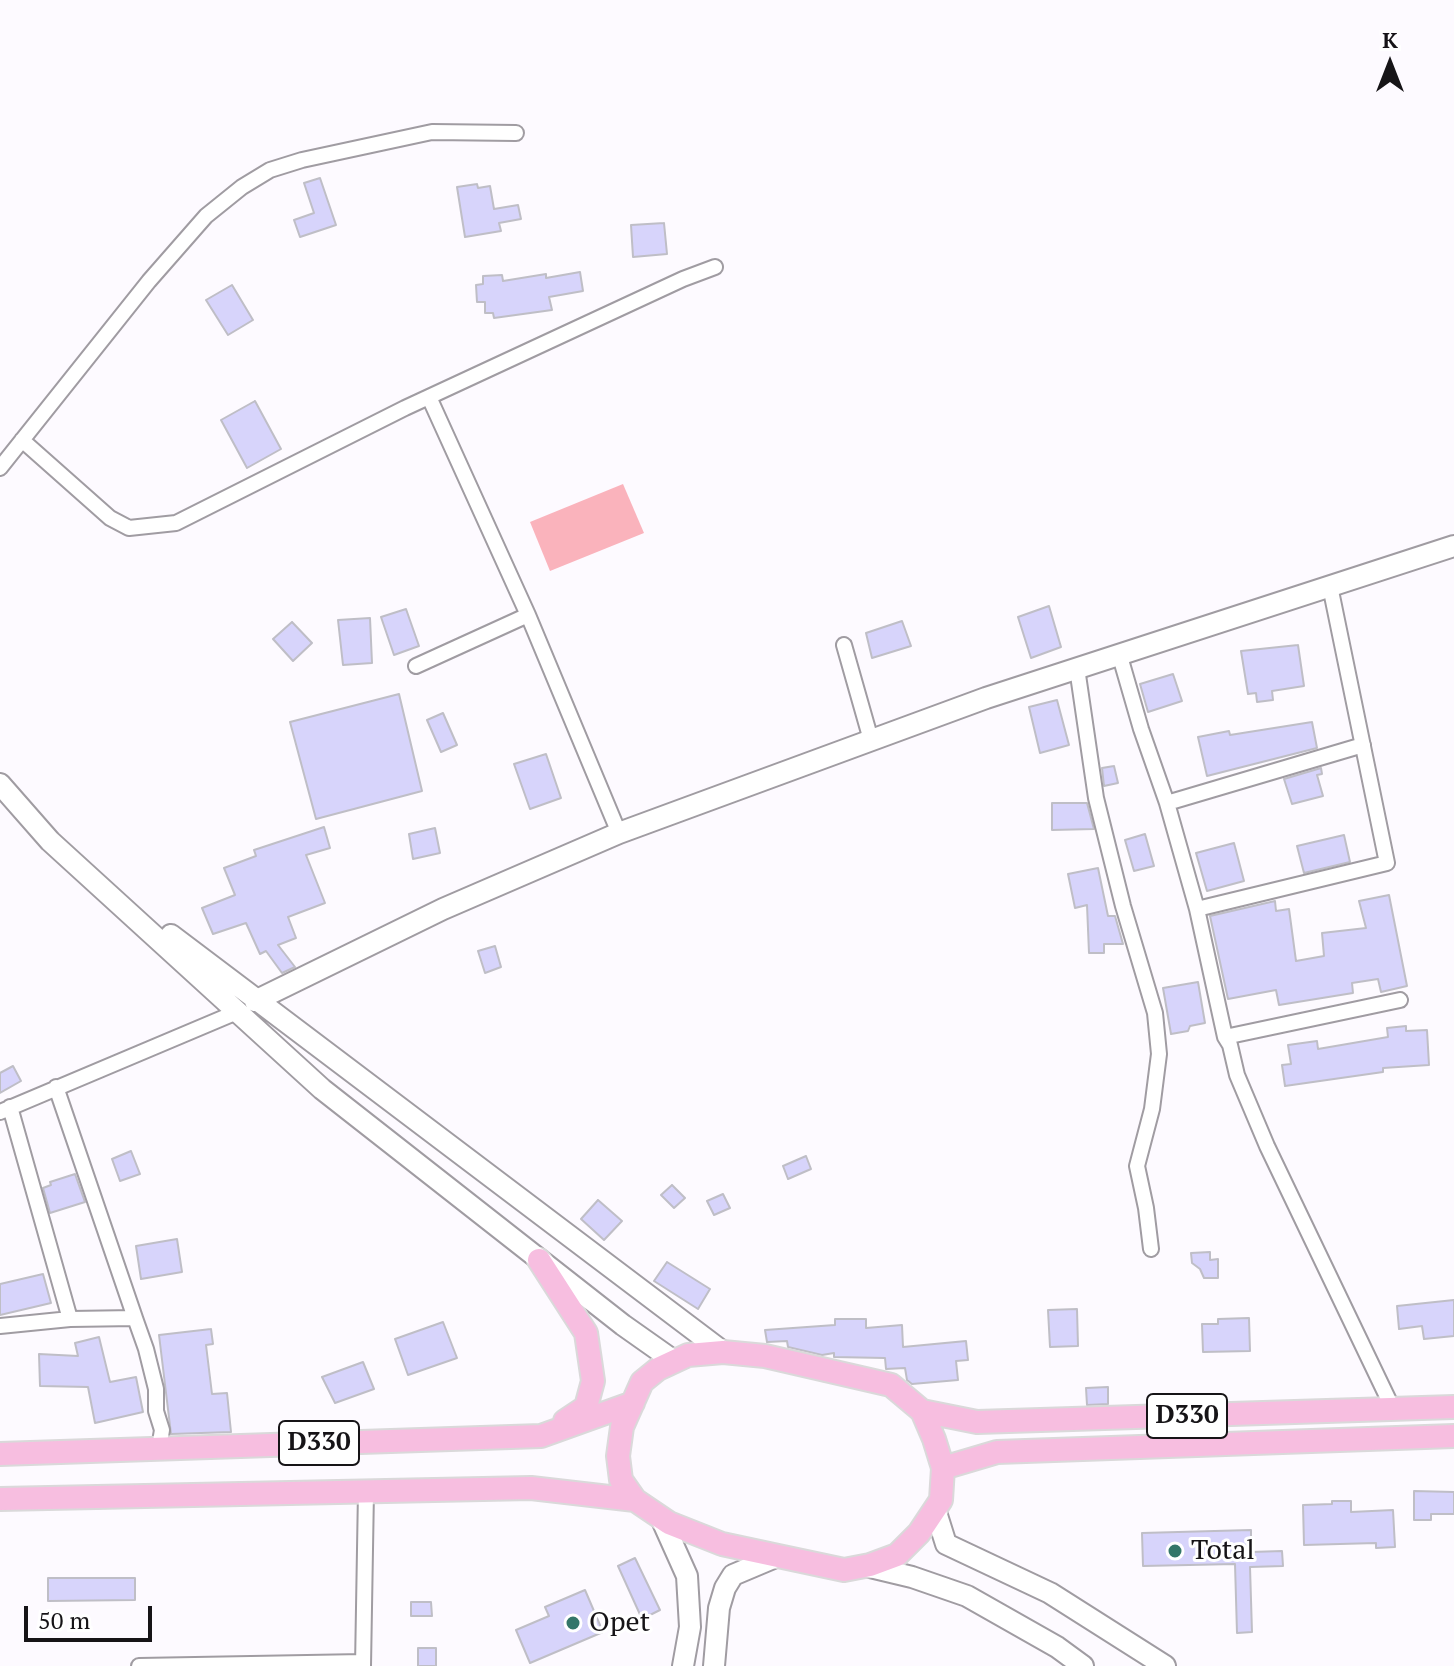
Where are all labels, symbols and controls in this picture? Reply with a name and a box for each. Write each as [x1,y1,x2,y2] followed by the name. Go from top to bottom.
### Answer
[1350,24,1430,104] north arrow
[1382,25,1398,54] text: K
[1147,1394,1227,1438] road number: D330
[279,1421,359,1465] road number: D330
[1191,1534,1255,1568] place label: Total
[1166,1542,1184,1560] marker: Total
[28,1590,156,1640] scale bar
[38,1604,90,1636] text: 50 m
[589,1606,650,1640] place label: Opet
[564,1614,582,1632] marker: Opet

